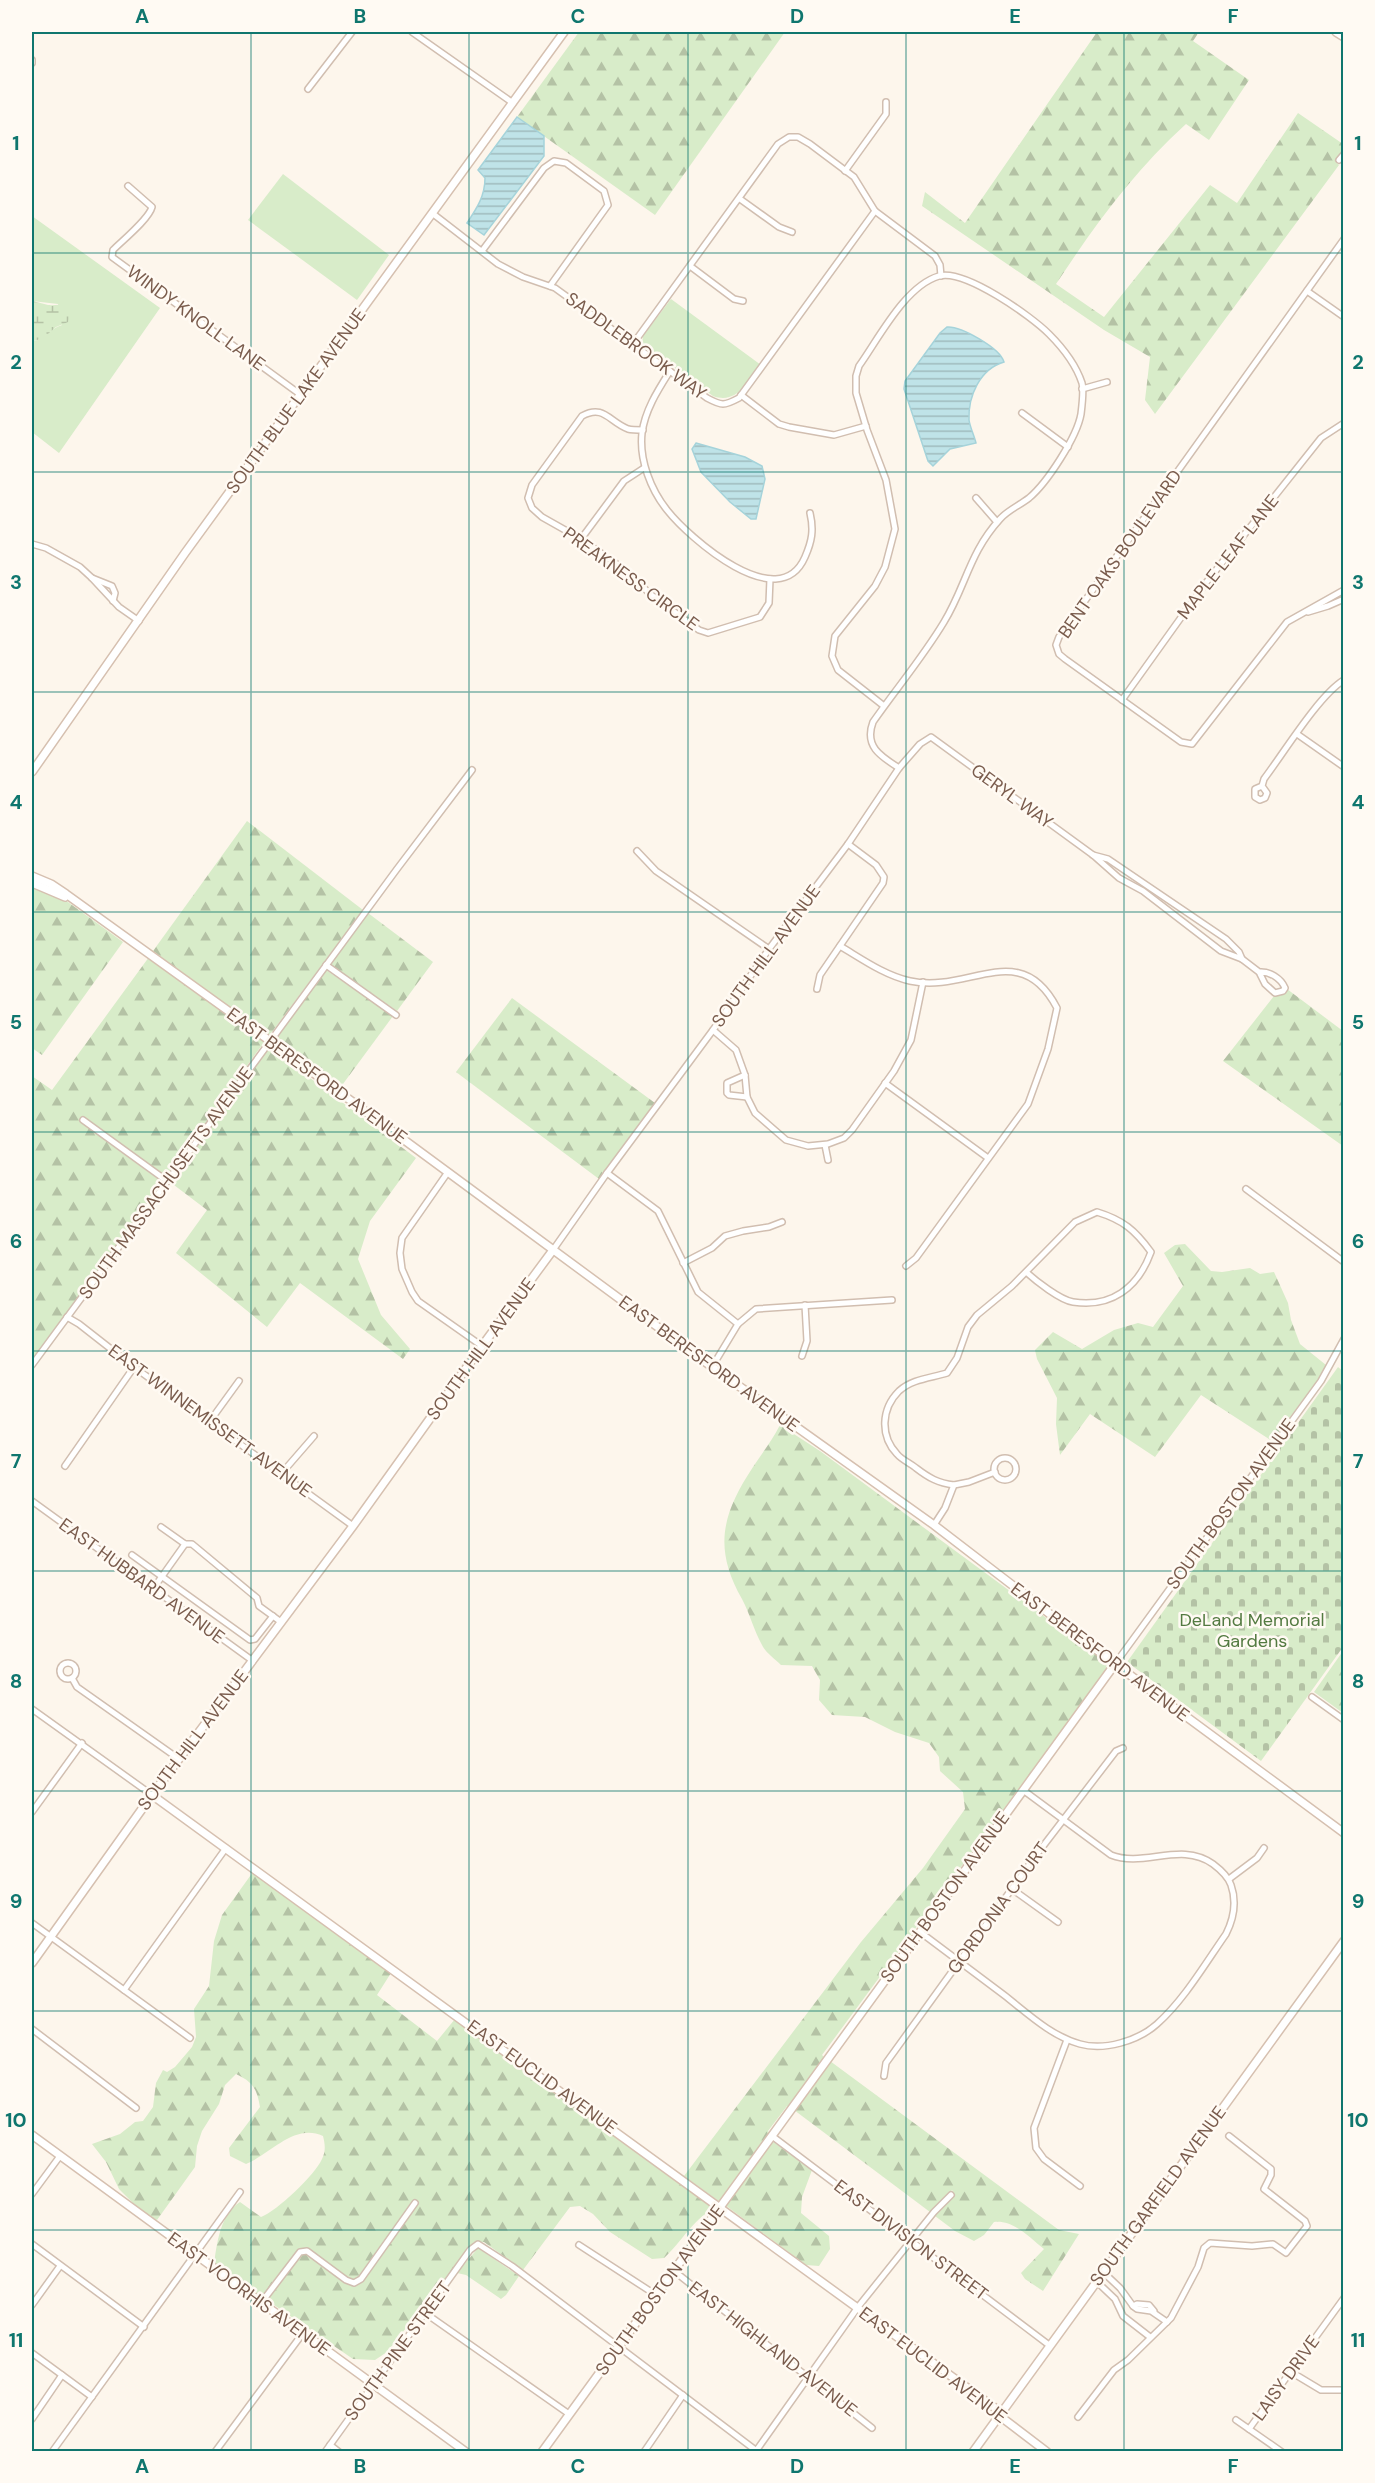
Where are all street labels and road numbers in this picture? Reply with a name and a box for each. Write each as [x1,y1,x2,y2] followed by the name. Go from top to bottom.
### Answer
[122,260,270,376] street label: WINDY KNOLL LANE
[561,287,712,406] street label: SADDLEBROOK WAY
[221,304,371,498] street label: SOUTH BLUE LAKE AVENUE
[1053,465,1187,643] street label: BENT OAKS BOULEVARD
[1172,490,1284,624] street label: MAPLE LEAF LANE
[558,522,704,636] street label: PREAKNESS CIRCLE
[966,758,1058,834] street label: GERYL WAY
[706,880,826,1032] street label: SOUTH HILL AVENUE
[222,1002,412,1150] street label: EAST BERESFORD AVENUE
[73,1062,259,1304] street label: SOUTH MASSACHUSETTS AVENUE
[421,1273,541,1425] street label: SOUTH HILL AVENUE
[614,1290,804,1438] street label: EAST BERESFORD AVENUE
[103,1339,317,1503] street label: EAST WINNEMISSETT AVENUE
[1161,1414,1301,1594] street label: SOUTH BOSTON AVENUE
[54,1513,230,1649] street label: EAST HUBBARD AVENUE
[1006,1577,1194,1727] street label: EAST BERESFORD AVENUE
[132,1665,254,1815] street label: SOUTH HILL AVENUE
[875,1807,1015,1987] street label: SOUTH BOSTON AVENUE
[942,1837,1054,1979] street label: GORDONIA COURT
[462,2014,622,2140] street label: EAST EUCLID AVENUE
[1084,2101,1232,2291] street label: SOUTH GARFIELD AVENUE
[829,2174,993,2306] street label: EAST DIVISION STREET
[590,2200,730,2380] street label: SOUTH BOSTON AVENUE
[163,2227,335,2361] street label: EAST VOORHIS AVENUE
[684,2276,862,2422] street label: EAST HIGHLAND AVENUE
[339,2277,457,2425] street label: SOUTH PINE STREET
[854,2301,1012,2429] street label: EAST EUCLID AVENUE
[1247,2330,1325,2426] street label: LAISY DRIVE

